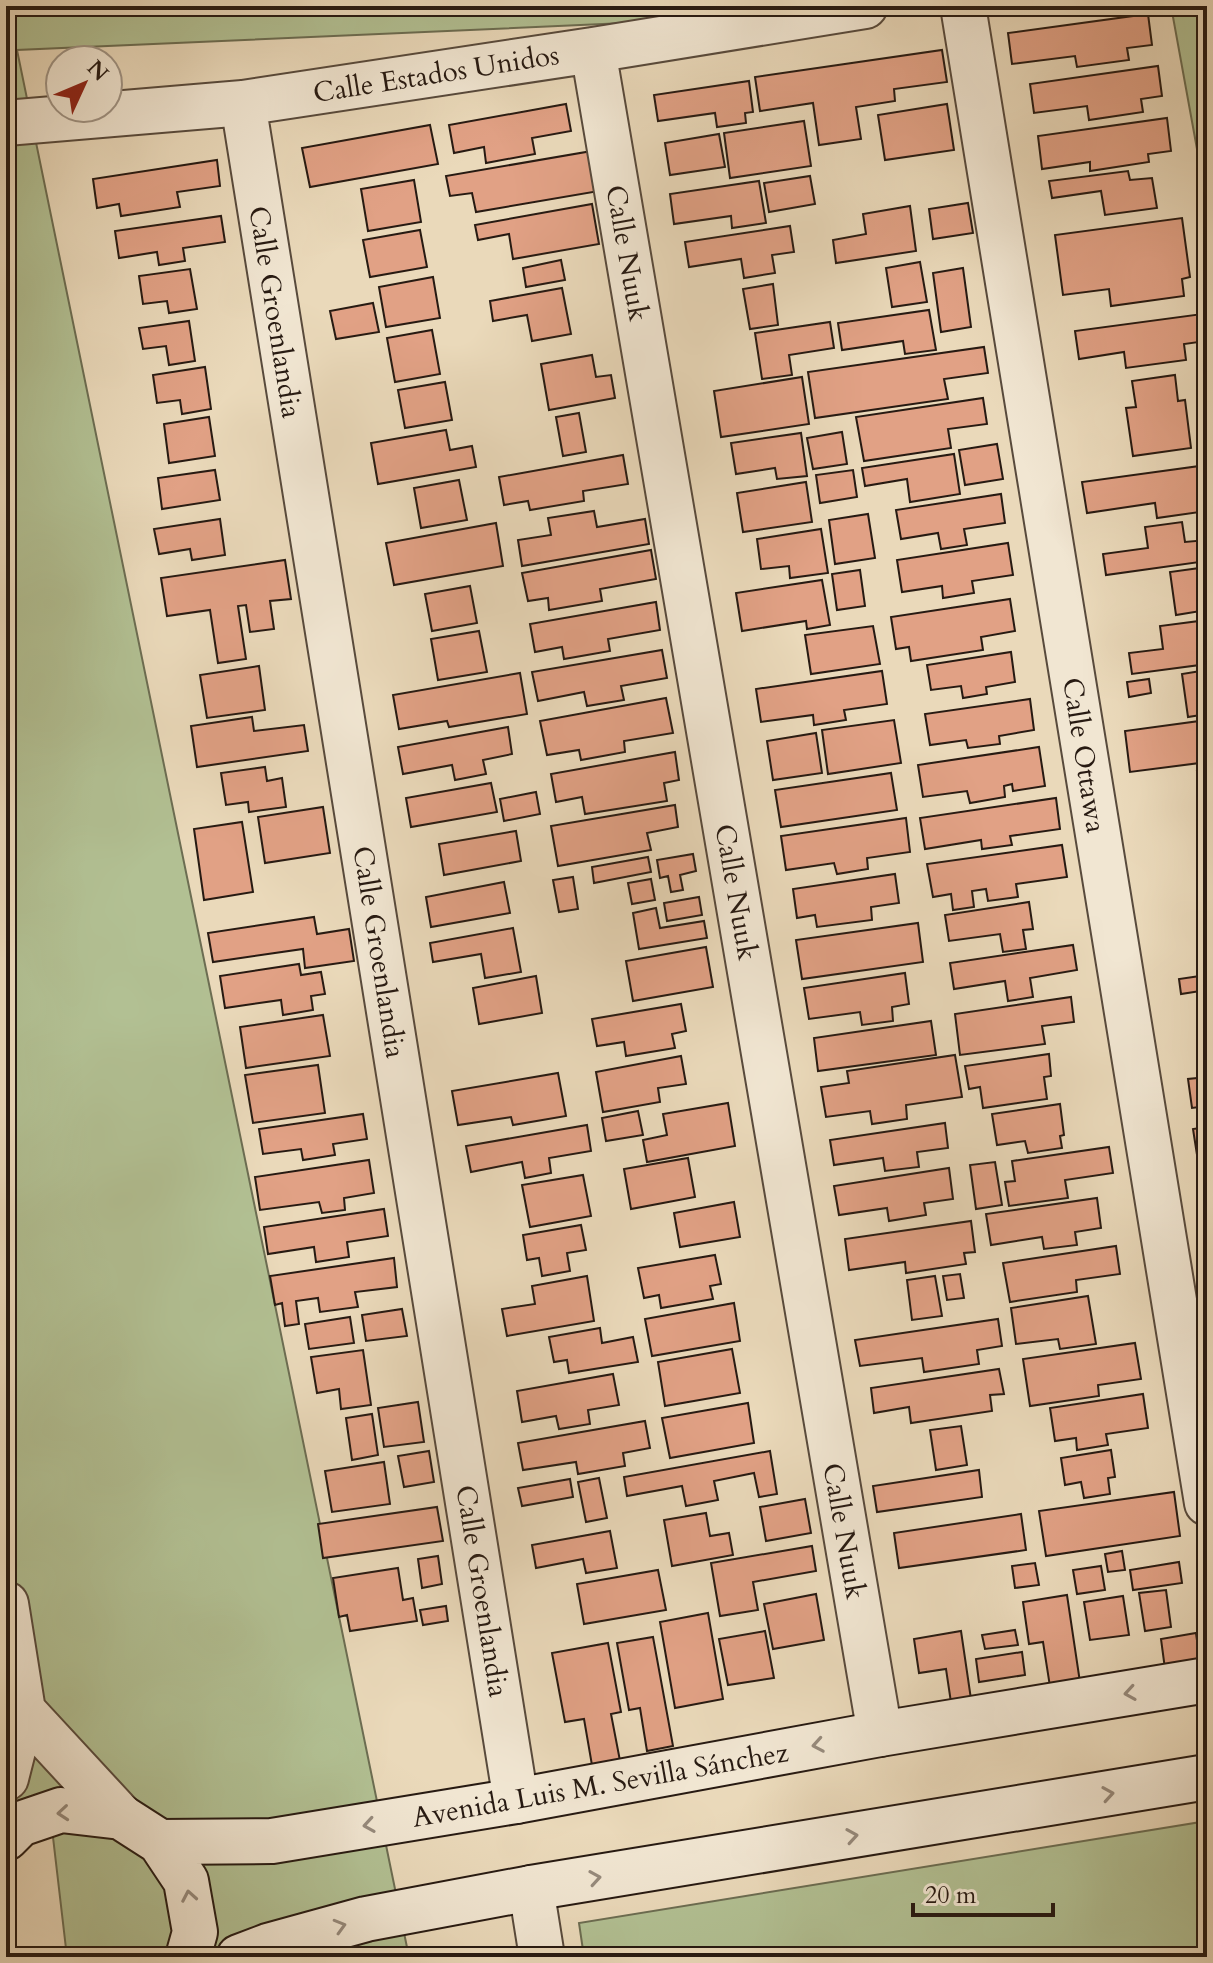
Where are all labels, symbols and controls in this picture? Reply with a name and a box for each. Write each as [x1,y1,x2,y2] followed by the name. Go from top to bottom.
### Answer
[310,36,562,112] street label: Calle Estados Unidos
[44,44,124,124] north arrow
[80,54,115,88] text: N
[596,182,658,324] street label: Calle Nuuk
[239,203,311,421] street label: Calle Groenlandia
[1053,675,1115,835] street label: Calle Ottawa
[705,821,767,963] street label: Calle Nuuk
[343,843,415,1061] street label: Calle Groenlandia
[813,1460,875,1602] street label: Calle Nuuk
[446,1482,518,1700] street label: Calle Groenlandia
[1123,1684,1137,1701] one-way arrow
[409,1733,792,1837] street label: Avenida Luis M. Sevilla Sánchez
[812,1736,825,1753] one-way arrow
[1101,1786,1115,1803] one-way arrow
[56,1804,69,1821] one-way arrow
[363,1815,376,1832] one-way arrow
[845,1828,859,1845] one-way arrow
[913,1867,1053,1917] scale bar
[588,1870,602,1887] one-way arrow
[925,1879,977,1912] text: 20 m
[181,1890,198,1903] one-way arrow
[332,1919,346,1935] one-way arrow

